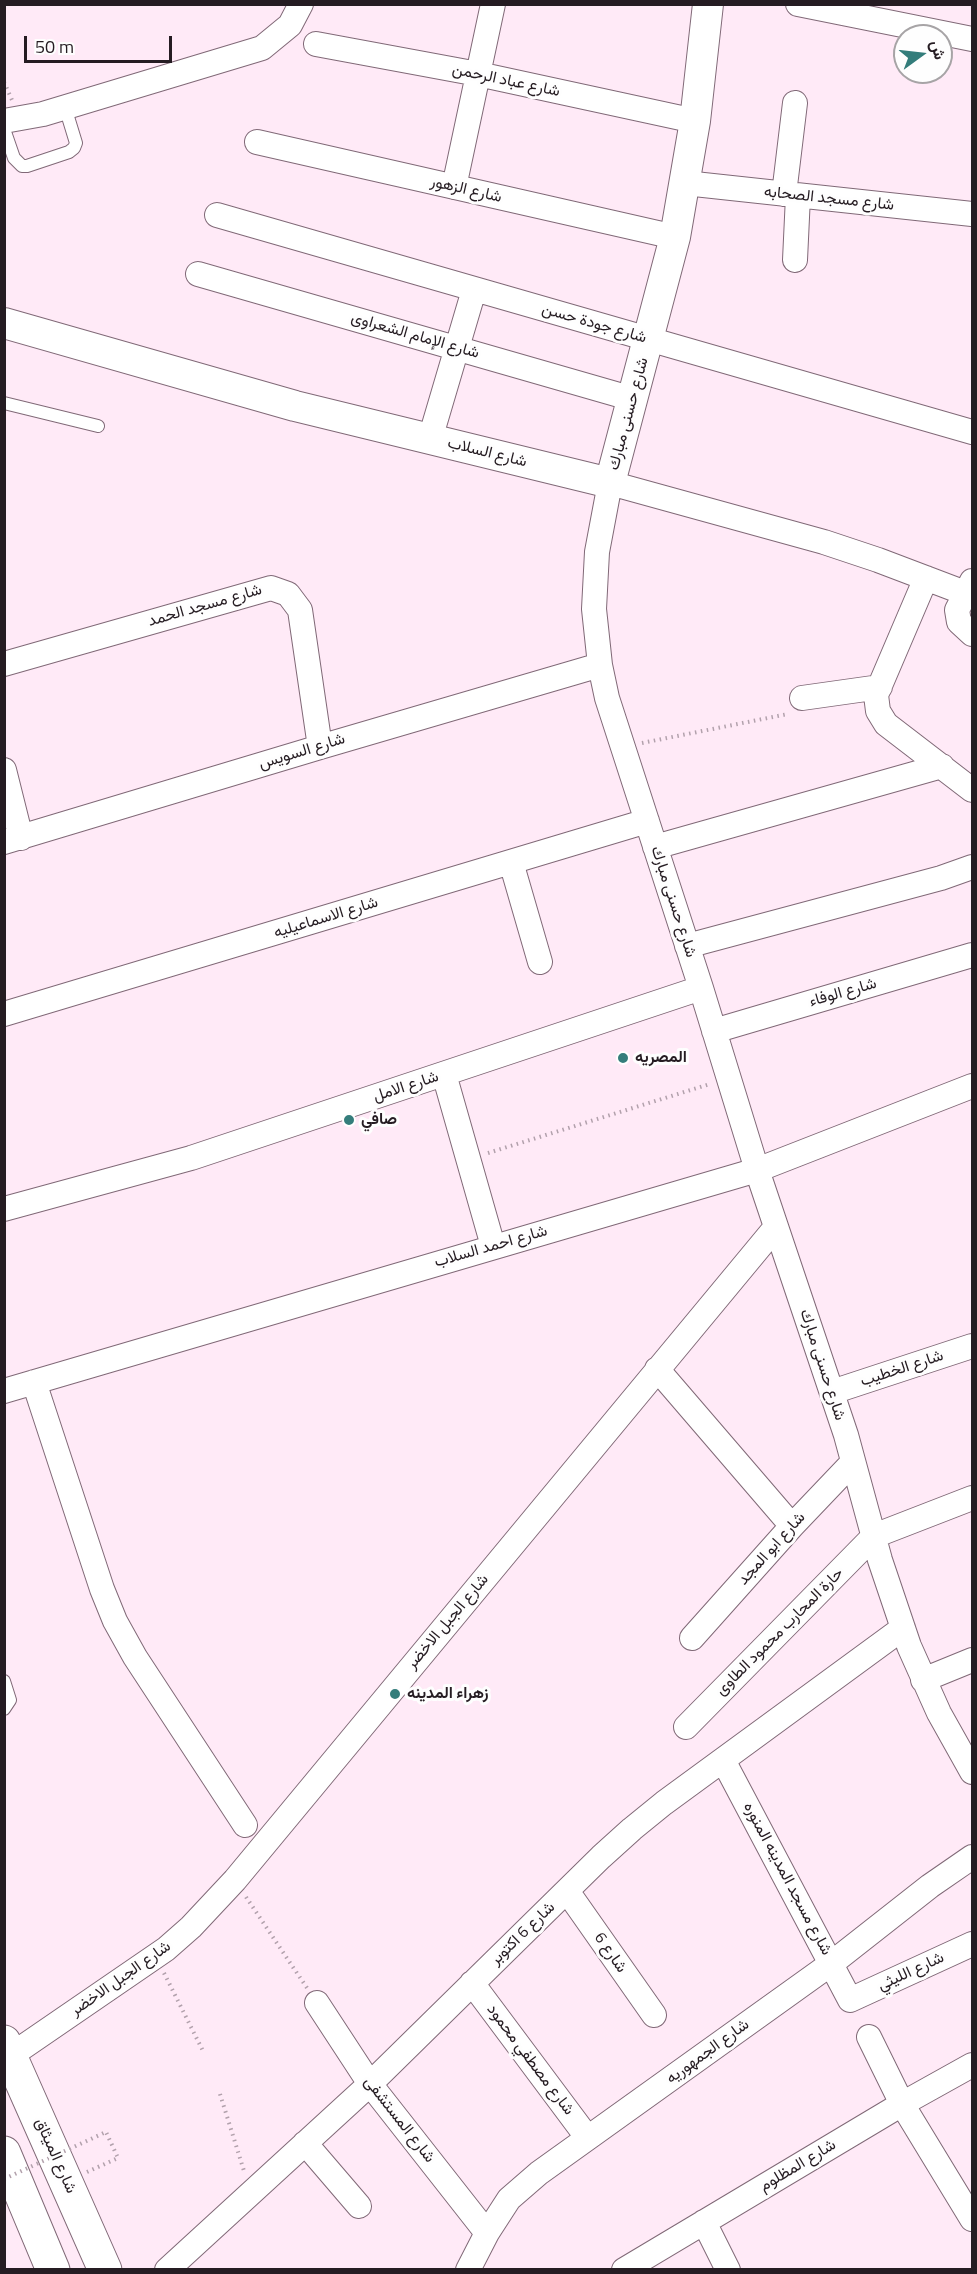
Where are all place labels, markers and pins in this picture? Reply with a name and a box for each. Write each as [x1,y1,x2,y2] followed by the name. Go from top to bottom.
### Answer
[635,1048,687,1068] place label: المصريه
[616,1051,630,1065] marker: المصريه
[361,1110,397,1130] place label: صافي
[342,1113,356,1127] marker: صافي
[407,1684,488,1704] place label: زهراء المدينه
[388,1687,402,1701] marker: زهراء المدينه

